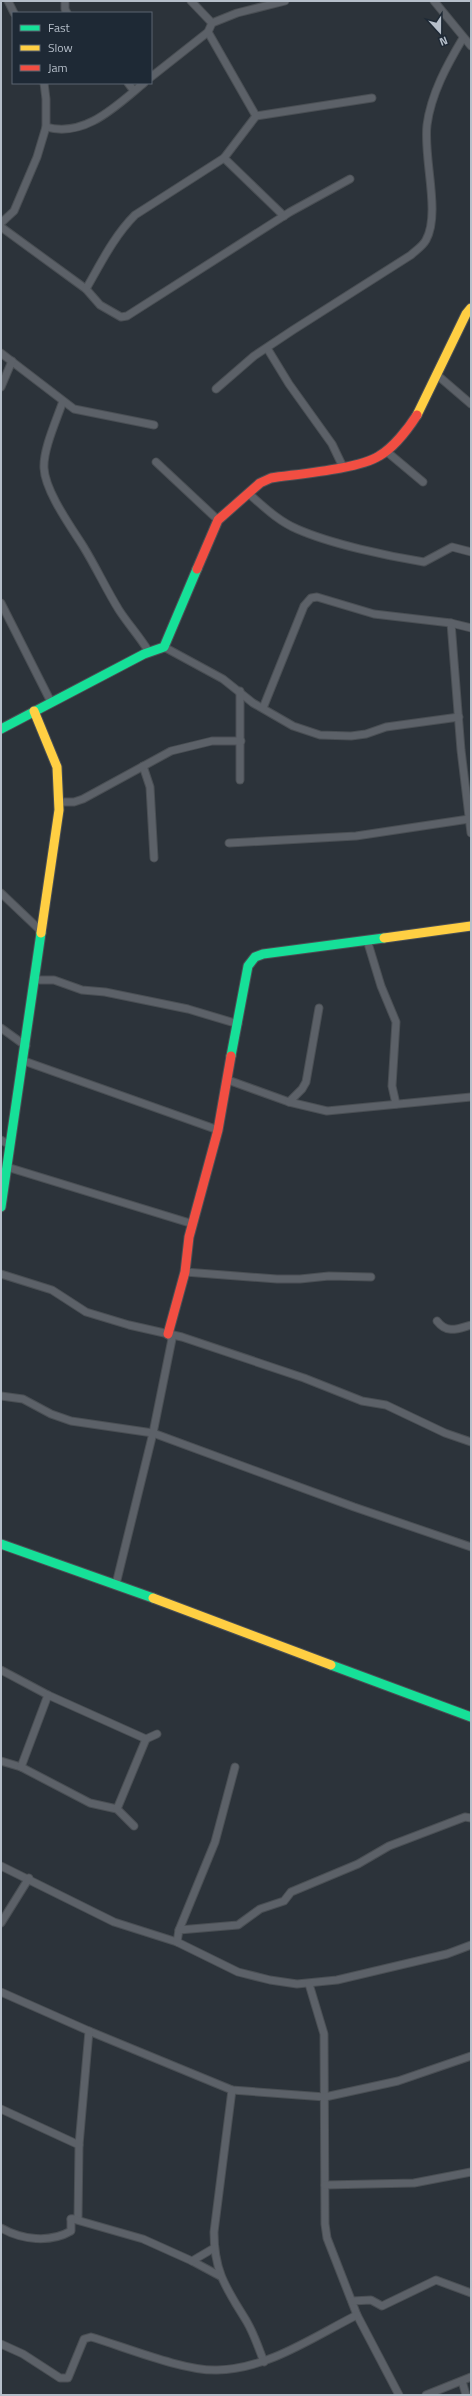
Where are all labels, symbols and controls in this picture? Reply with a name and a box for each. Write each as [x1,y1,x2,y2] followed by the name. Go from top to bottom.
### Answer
[12,12,152,84] legend
[420,12,460,52] north arrow
[48,18,71,37] text: Fast
[437,33,450,50] text: N
[48,38,73,57] text: Slow
[48,58,68,77] text: Jam

